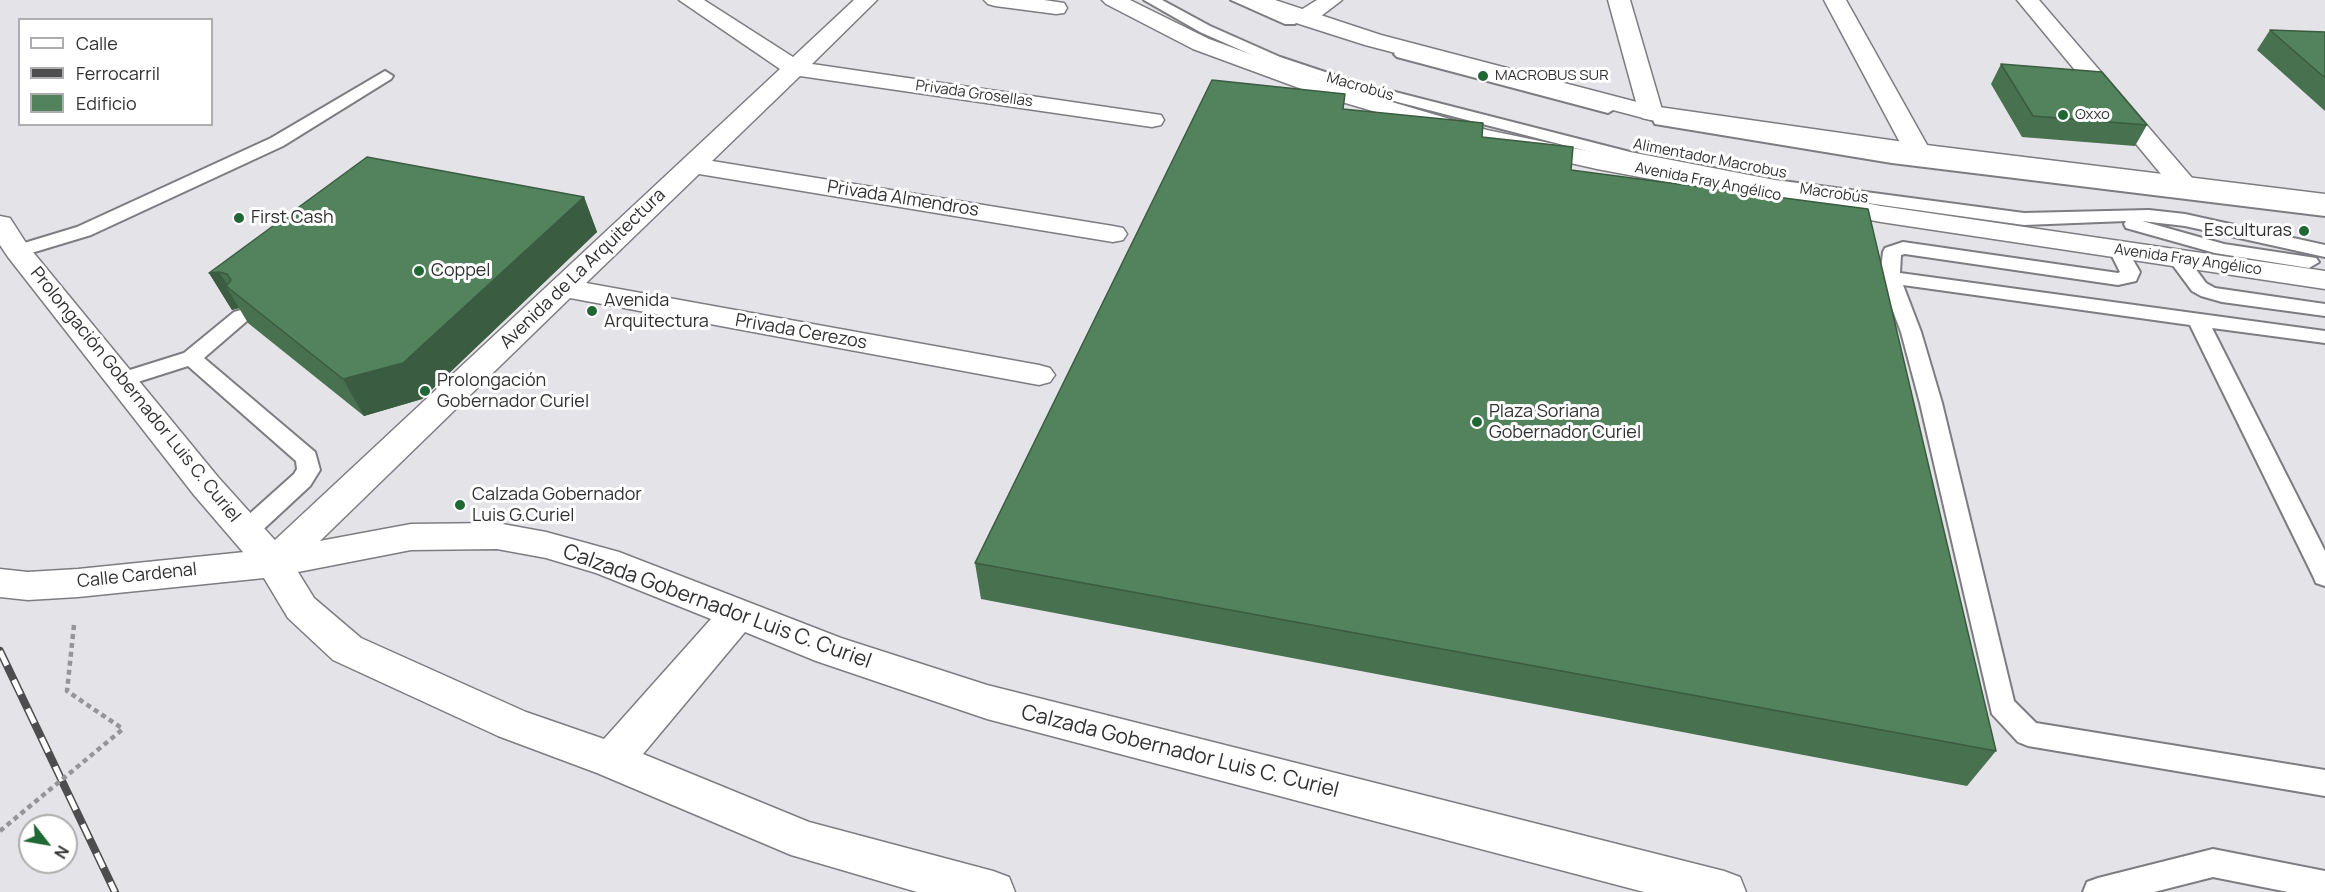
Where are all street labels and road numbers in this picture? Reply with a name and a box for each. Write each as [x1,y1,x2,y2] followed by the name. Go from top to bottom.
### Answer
[1324,69,1396,105] street label: Macrobús
[914,77,1034,111] street label: Privada Grosellas
[1632,135,1788,183] street label: Alimentador Macrobus
[1633,159,1783,205] street label: Avenida Fray Angélico
[826,176,980,222] street label: Privada Almendros
[1799,180,1869,208] street label: Macrobús
[496,184,670,354] street label: Avenida de La Arquitectura
[2113,241,2263,279] street label: Avenida Fray Angélico
[25,263,245,527] street label: Prolongación Gobernador Luis C. Curiel
[733,310,869,354] street label: Privada Cerezos
[559,539,875,675] street label: Calzada Gobernador Luis C. Curiel
[76,559,198,593] street label: Calle Cardenal
[1019,700,1341,804] street label: Calzada Gobernador Luis C. Curiel

